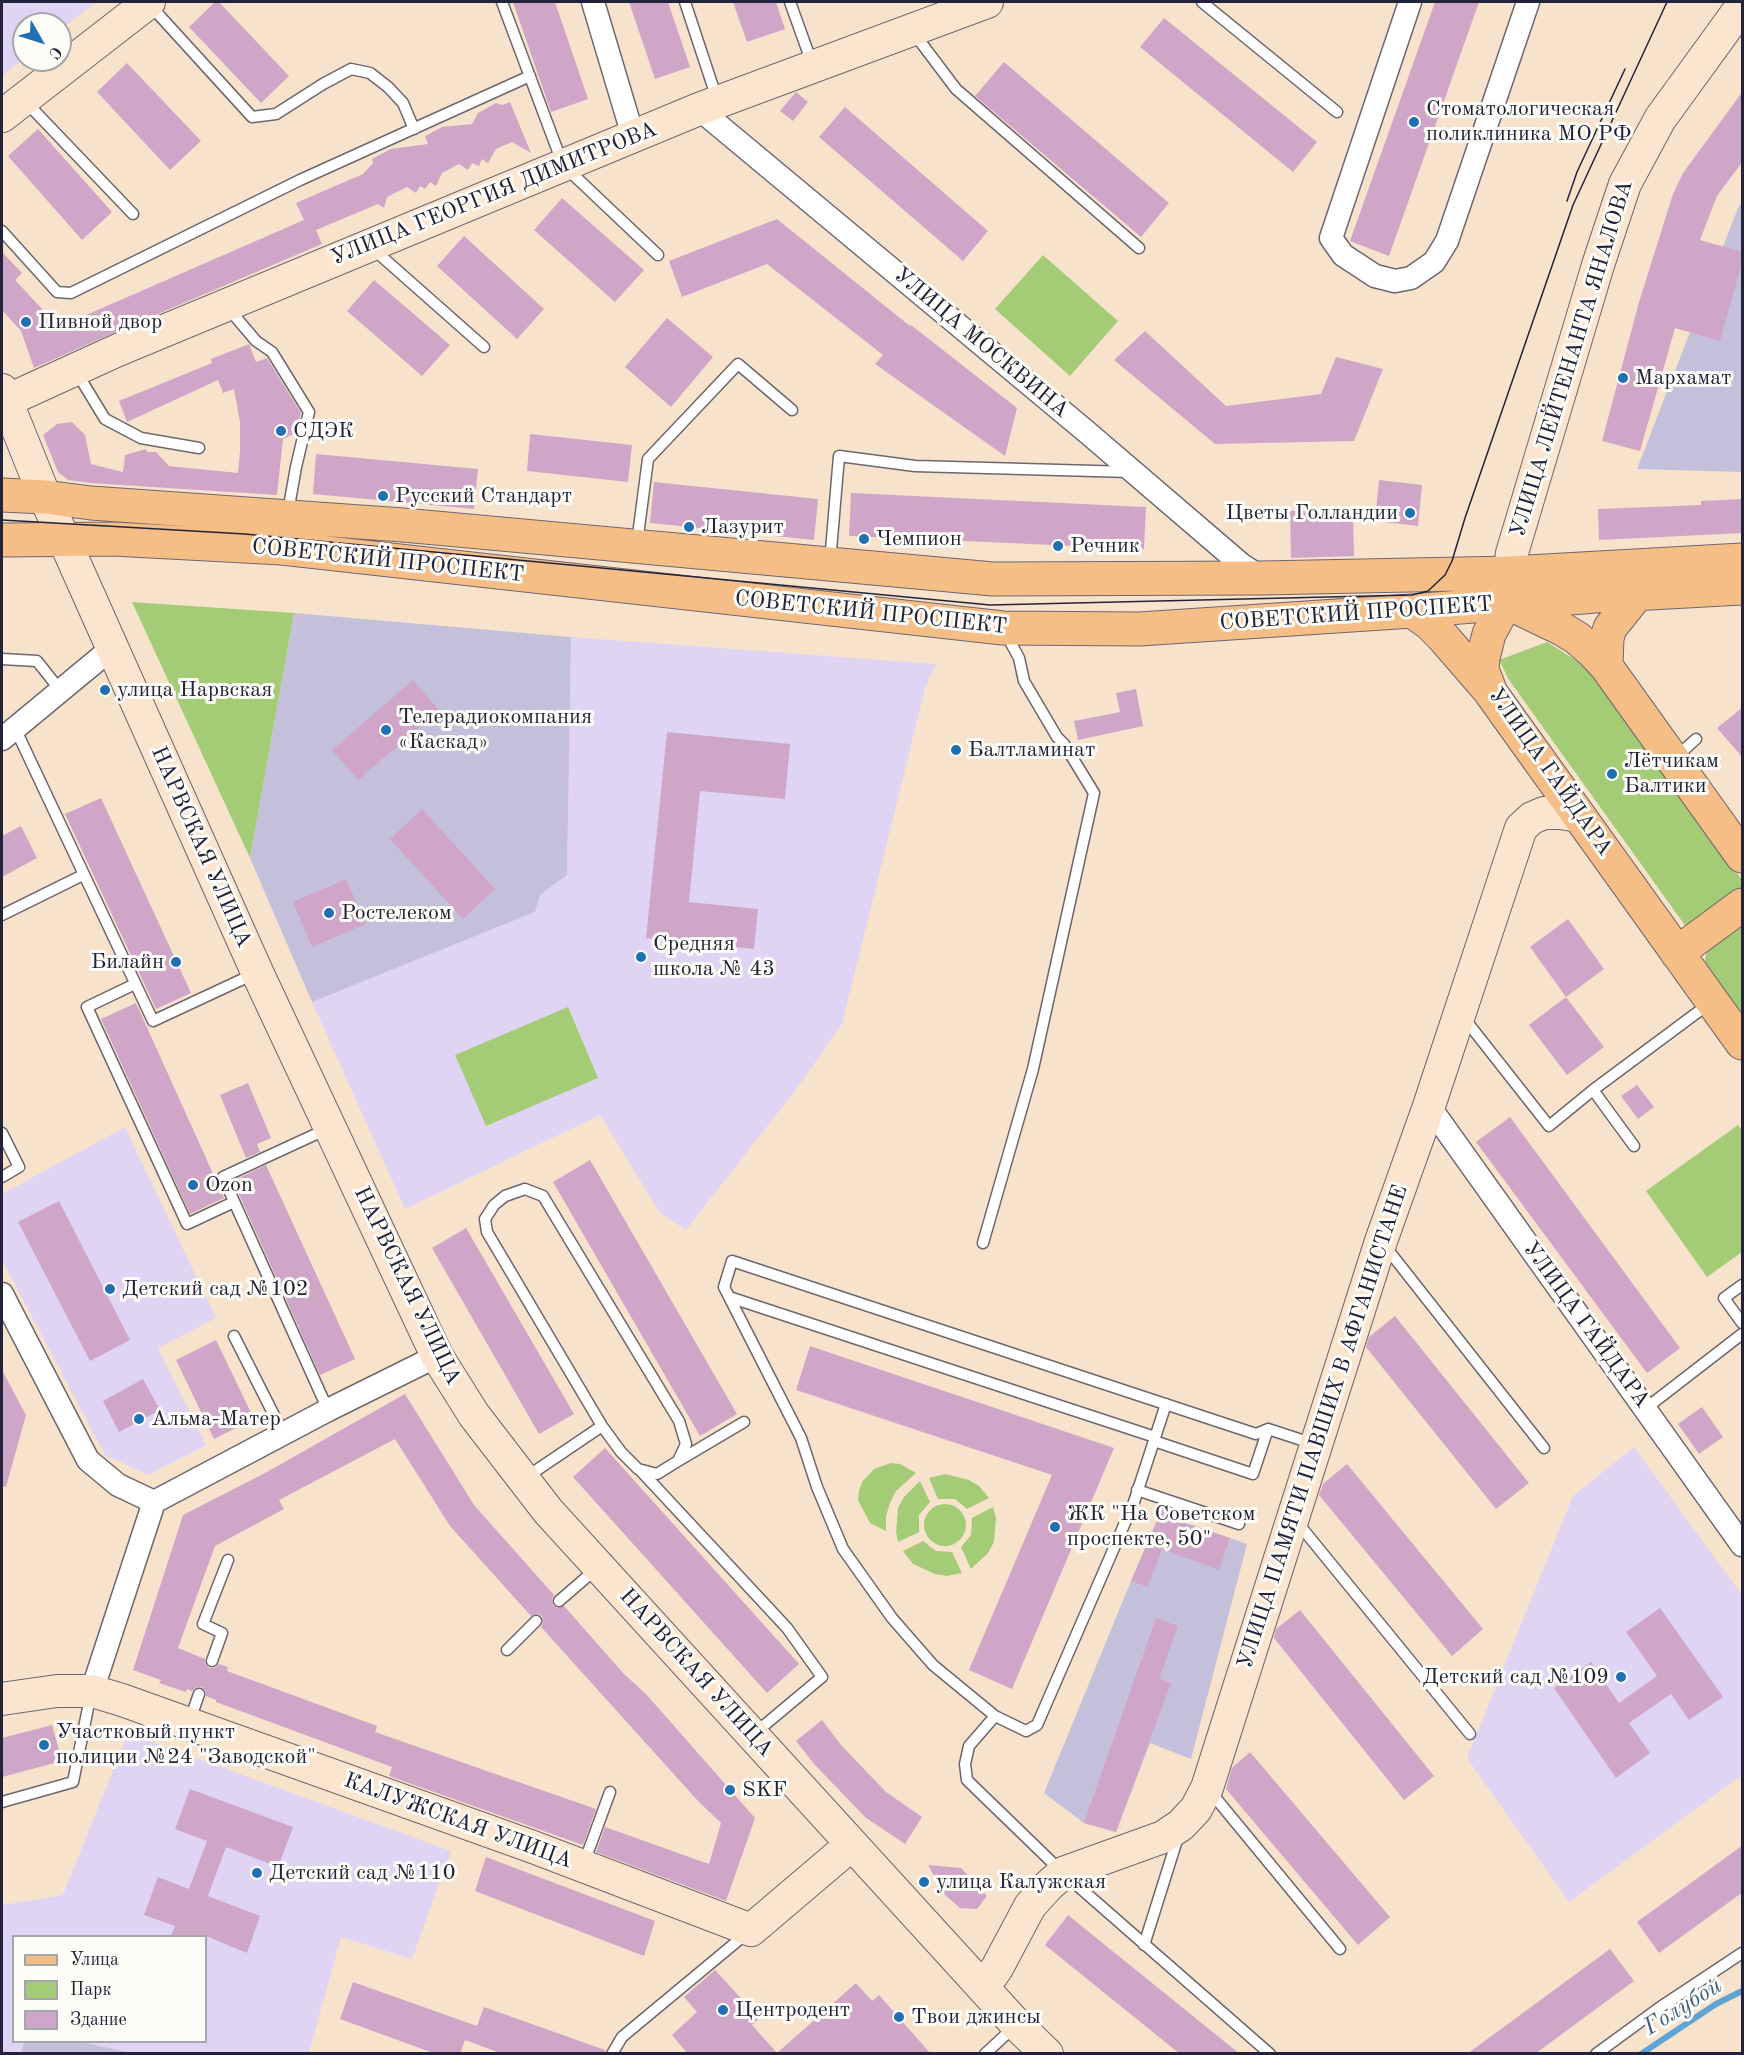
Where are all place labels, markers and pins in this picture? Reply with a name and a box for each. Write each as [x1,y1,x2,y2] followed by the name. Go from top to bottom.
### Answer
[1426,96,1631,148] place label: Стоматологическая поликлиника МО РФ
[1407,115,1421,129] marker: Стоматологическая поликлиника МО РФ
[38,309,162,335] place label: Пивной двор
[19,315,33,329] marker: Пивной двор
[1635,365,1731,391] place label: Мархамат
[1616,371,1630,385] marker: Мархамат
[293,418,354,444] place label: СДЭК
[274,424,288,438] marker: СДЭК
[395,483,572,509] place label: Русский Стандарт
[376,489,390,503] marker: Русский Стандарт
[1225,500,1398,526] place label: Цветы Голландии
[1403,506,1417,520] marker: Цветы Голландии
[701,514,784,540] place label: Лазурит
[682,520,696,534] marker: Лазурит
[876,526,962,552] place label: Чемпион
[857,532,871,546] marker: Чемпион
[1070,533,1140,559] place label: Речник
[1051,539,1065,553] marker: Речник
[117,677,273,703] place label: улица Нарвская
[98,683,112,697] marker: улица Нарвская
[398,704,592,756] place label: Телерадиокомпания «Каскад»
[379,723,393,737] marker: Телерадиокомпания «Каскад»
[968,737,1095,763] place label: Балтламинат
[949,743,963,757] marker: Балтламинат
[1624,748,1719,800] place label: Лётчикам Балтики
[1605,767,1619,781] marker: Лётчикам Балтики
[341,900,452,926] place label: Ростелеком
[322,906,336,920] marker: Ростелеком
[653,931,775,982] place label: Средняя школа № 43
[91,949,164,975] place label: Билайн
[634,950,648,964] marker: Средняя школа № 43
[169,955,183,969] marker: Билайн
[205,1172,253,1198] place label: Ozon
[186,1178,200,1192] marker: Ozon
[122,1276,308,1302] place label: Детский сад №102
[103,1282,117,1296] marker: Детский сад №102
[151,1406,281,1432] place label: Альма-Матер
[132,1412,146,1426] marker: Альма-Матер
[1067,1501,1255,1552] place label: ЖК "На Советском проспекте, 50"
[1048,1520,1062,1534] marker: ЖК "На Советском проспекте, 50"
[1423,1664,1609,1690] place label: Детский сад №109
[1614,1670,1628,1684] marker: Детский сад №109
[56,1719,316,1771] place label: Участковый пункт полиции №24 "Заводской"
[37,1738,51,1752] marker: Участковый пункт полиции №24 "Заводской"
[742,1777,787,1803] place label: SKF
[723,1783,737,1797] marker: SKF
[269,1860,455,1886] place label: Детский сад №110
[250,1866,264,1880] marker: Детский сад №110
[936,1869,1106,1895] place label: улица Калужская
[917,1875,931,1889] marker: улица Калужская
[735,1997,850,2023] place label: Центродент
[716,2003,730,2017] marker: Центродент
[911,2004,1041,2030] place label: Твои джинсы
[892,2010,906,2024] marker: Твои джинсы

